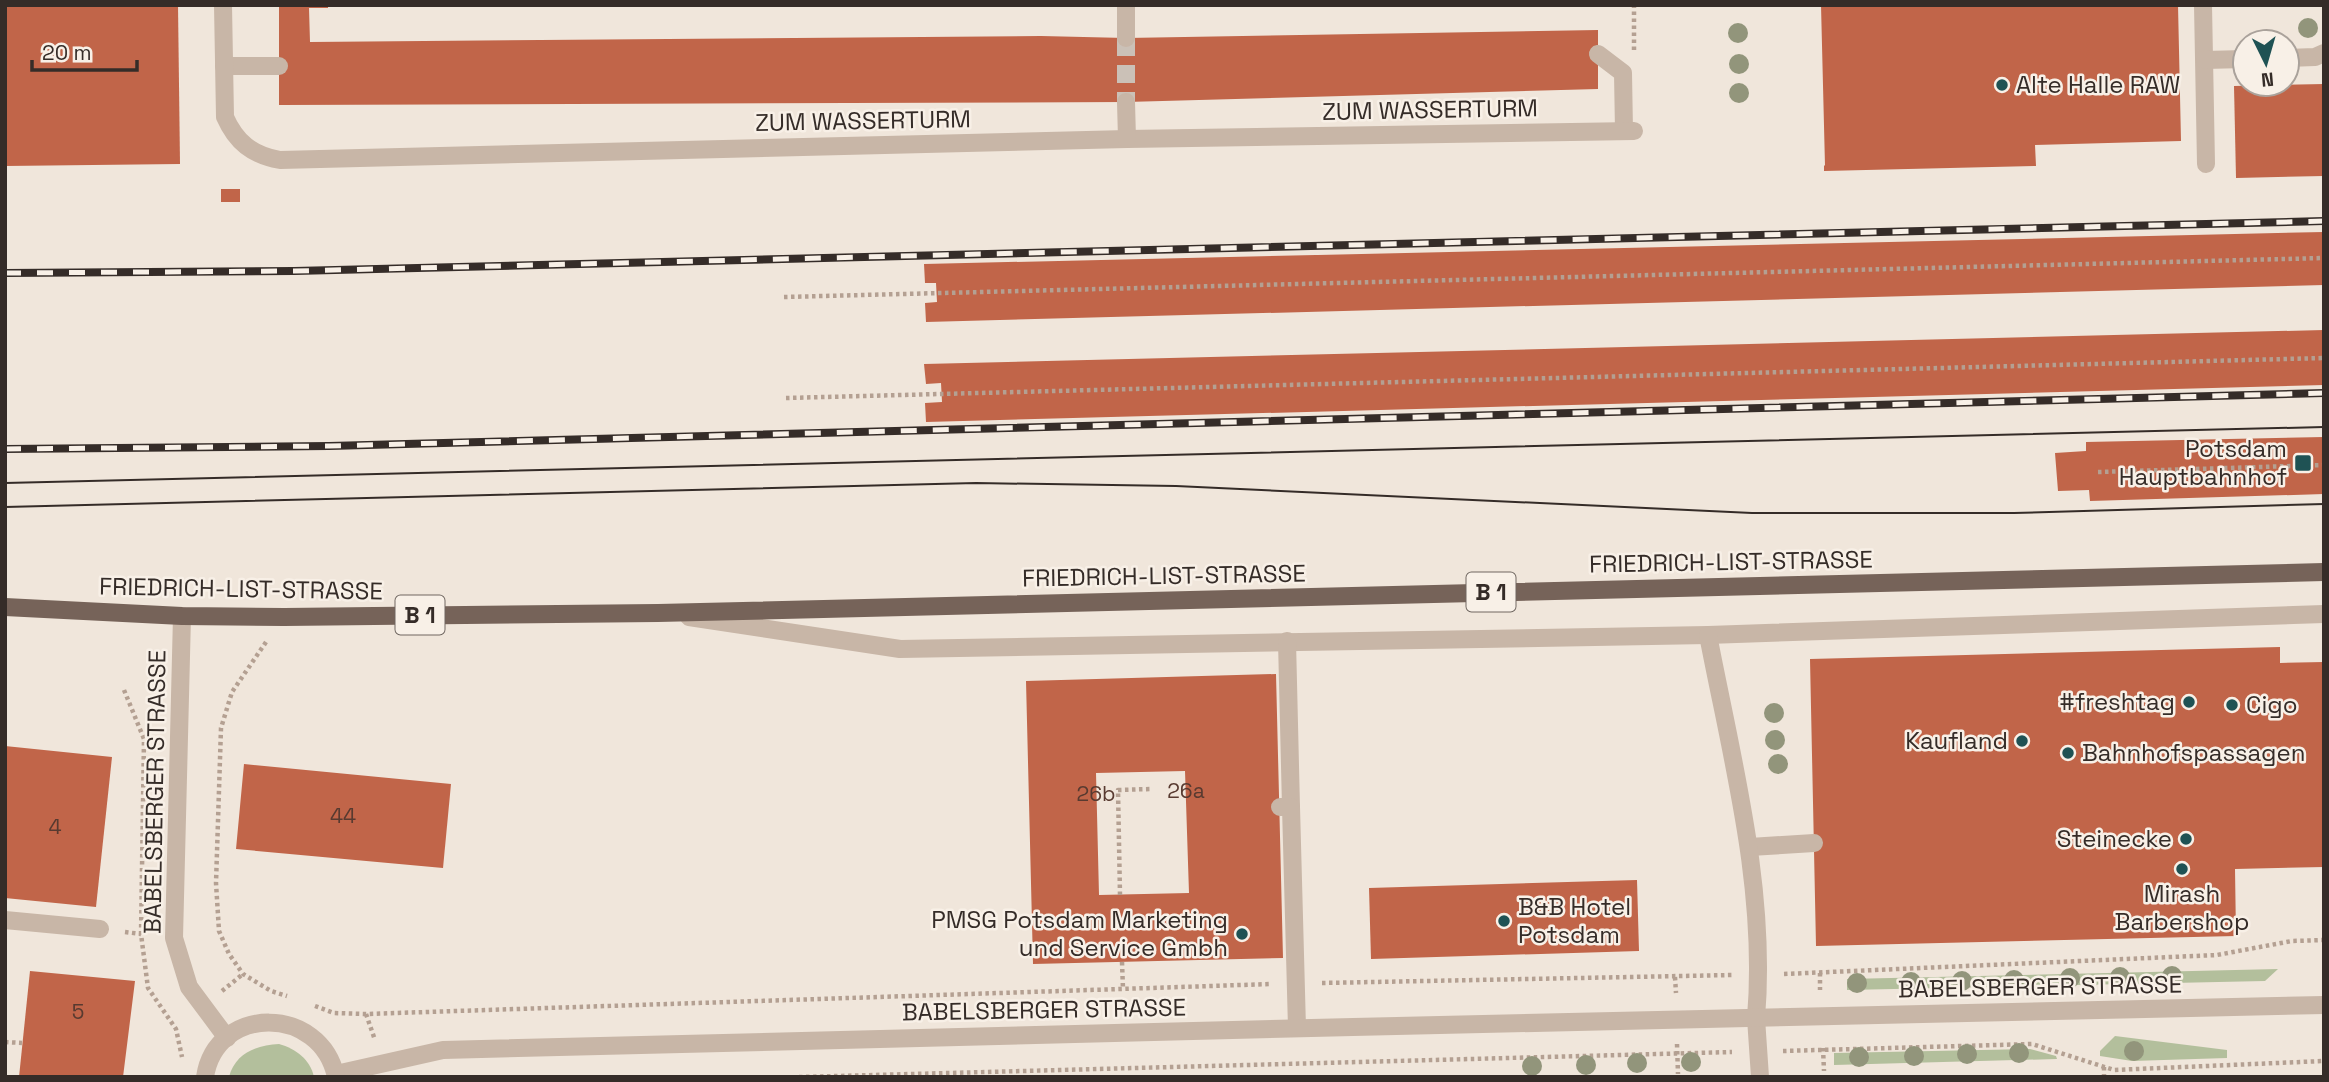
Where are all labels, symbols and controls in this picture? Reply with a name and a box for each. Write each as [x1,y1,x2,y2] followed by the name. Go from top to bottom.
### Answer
[32,28,136,72] scale bar
[2231,28,2301,98] north arrow
[42,39,92,66] text: 20 m
[2260,66,2275,92] text: N
[2016,69,2180,100] place label: Alte Halle RAW
[1994,77,2010,93] marker: Alte Halle RAW
[1322,92,1538,127] street label: ZUM WASSERTURM
[755,103,971,138] street label: ZUM WASSERTURM
[2119,433,2287,492] place label: Potsdam Hauptbahnhof
[2293,453,2313,473] marker: Potsdam Hauptbahnhof
[1589,544,1873,579] street label: FRIEDRICH-LIST-STRASSE
[1022,558,1306,593] street label: FRIEDRICH-LIST-STRASSE
[99,571,383,606] street label: FRIEDRICH-LIST-STRASSE
[1466,572,1516,612] road number: B 1
[396,596,444,635] road number: B 1
[137,650,172,934] street label: BABELSBERGER STRASSE
[2060,686,2175,717] place label: #freshtag
[2246,689,2298,720] place label: Cigo
[2181,694,2197,710] marker: #freshtag
[2224,697,2240,713] marker: Cigo
[1905,725,2008,756] place label: Kaufland
[2014,733,2030,749] marker: Kaufland
[2082,737,2305,768] place label: Bahnhofspassagen
[2060,745,2076,761] marker: Bahnhofspassagen
[1167,777,1205,804] house number: 26a
[1076,780,1116,807] house number: 26b
[330,802,356,829] house number: 44
[48,813,62,840] house number: 4
[2057,823,2172,854] place label: Steinecke
[2178,831,2194,847] marker: Steinecke
[2174,861,2190,877] marker: Mirash Barbershop
[2115,878,2249,937] place label: Mirash Barbershop
[1518,891,1631,950] place label: B&B Hotel Potsdam
[931,904,1228,963] place label: PMSG Potsdam Marketing und Service Gmbh
[1496,913,1512,929] marker: B&B Hotel Potsdam
[1234,926,1250,942] marker: PMSG Potsdam Marketing und Service Gmbh
[1898,969,2182,1004] street label: BABELSBERGER STRASSE
[902,992,1186,1027] street label: BABELSBERGER STRASSE
[72,998,84,1025] house number: 5

